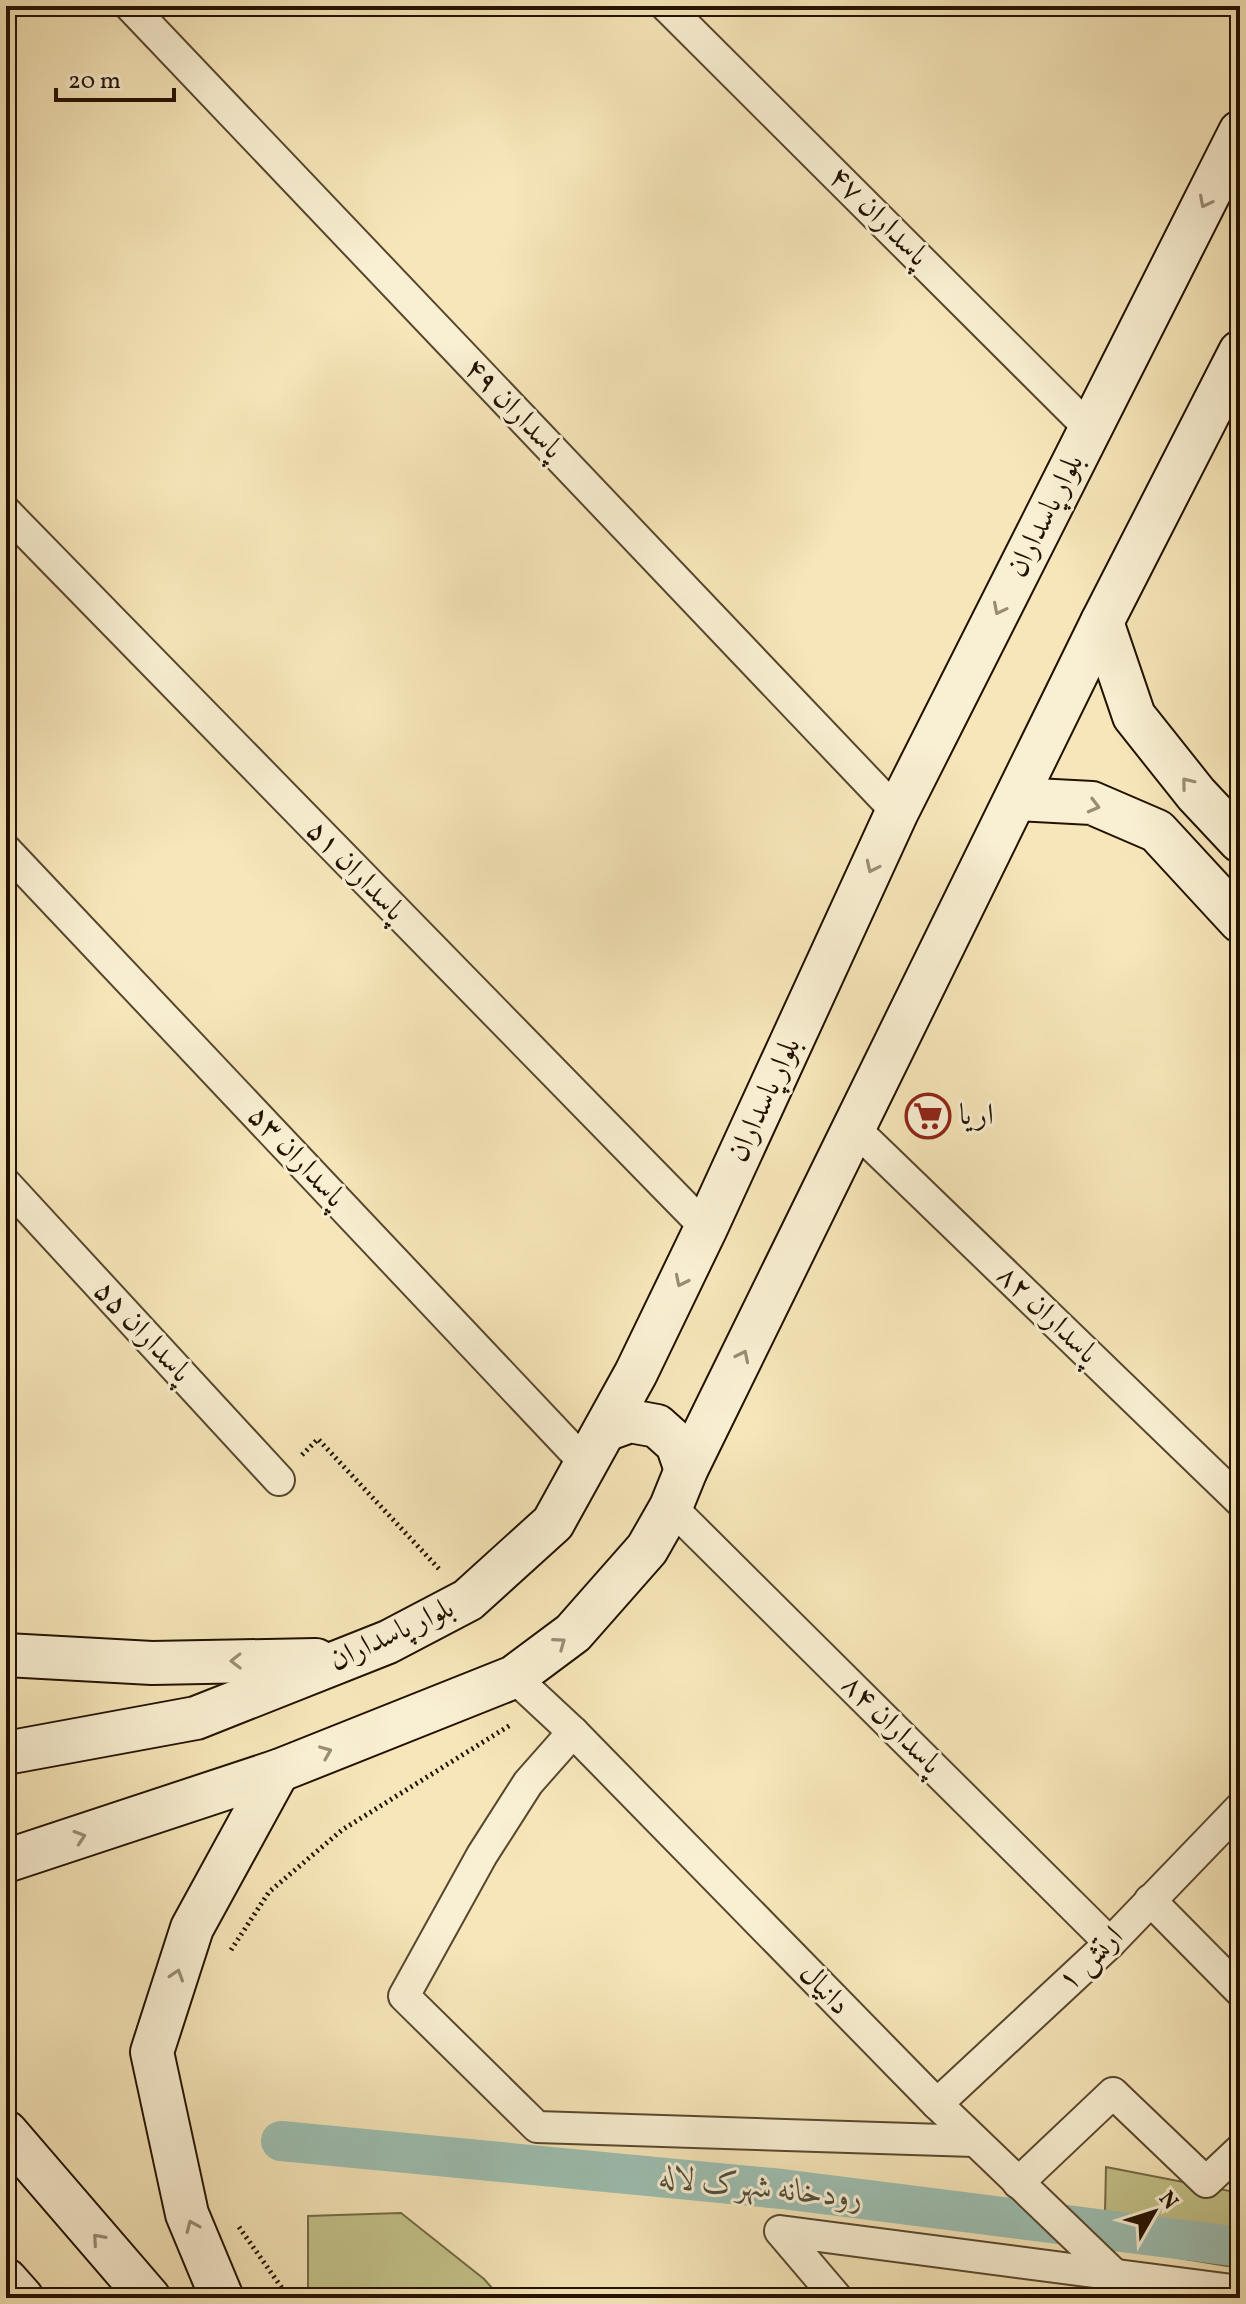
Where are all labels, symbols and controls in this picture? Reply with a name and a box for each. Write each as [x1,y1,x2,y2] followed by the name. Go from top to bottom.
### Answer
[56,52,174,102] scale bar
[68,65,121,99] text: 20 m
[818,157,939,278] street label: پاسداران ۴۷
[1199,193,1214,208] one-way arrow
[454,349,573,470] street label: پاسداران ۴۹
[997,447,1095,585] street label: بلوار پاسداران
[994,600,1009,615] one-way arrow
[1183,777,1197,792] one-way arrow
[1086,797,1100,814] one-way arrow
[296,811,415,932] street label: پاسداران ۵۱
[866,859,882,873] one-way arrow
[718,1031,812,1169] street label: بلوار پاسداران
[904,1092,952,1140] supermarket icon: اریا
[959,1095,994,1137] place label: اریا
[237,1096,356,1219] street label: پاسداران ۵۳
[987,1256,1108,1375] street label: پاسداران ۸۲
[83,1271,202,1394] street label: پاسداران ۵۵
[675,1272,690,1287] one-way arrow
[733,1350,749,1364] one-way arrow
[323,1588,461,1682] street label: بلوار پاسداران
[551,1638,566,1653] one-way arrow
[229,1653,242,1670] one-way arrow
[831,1665,952,1786] street label: پاسداران ۸۴
[318,1746,332,1762] one-way arrow
[72,1830,86,1846] one-way arrow
[1049,1917,1133,2001] street label: ارتش ۱
[789,1954,859,2026] street label: دانیال
[167,1969,183,1983] one-way arrow
[657,2156,865,2222] water label: رودخانه شهرک لاله
[1114,2172,1194,2252] north arrow
[1151,2185,1185,2217] text: N
[185,2220,202,2234] one-way arrow
[93,2234,108,2248] one-way arrow

